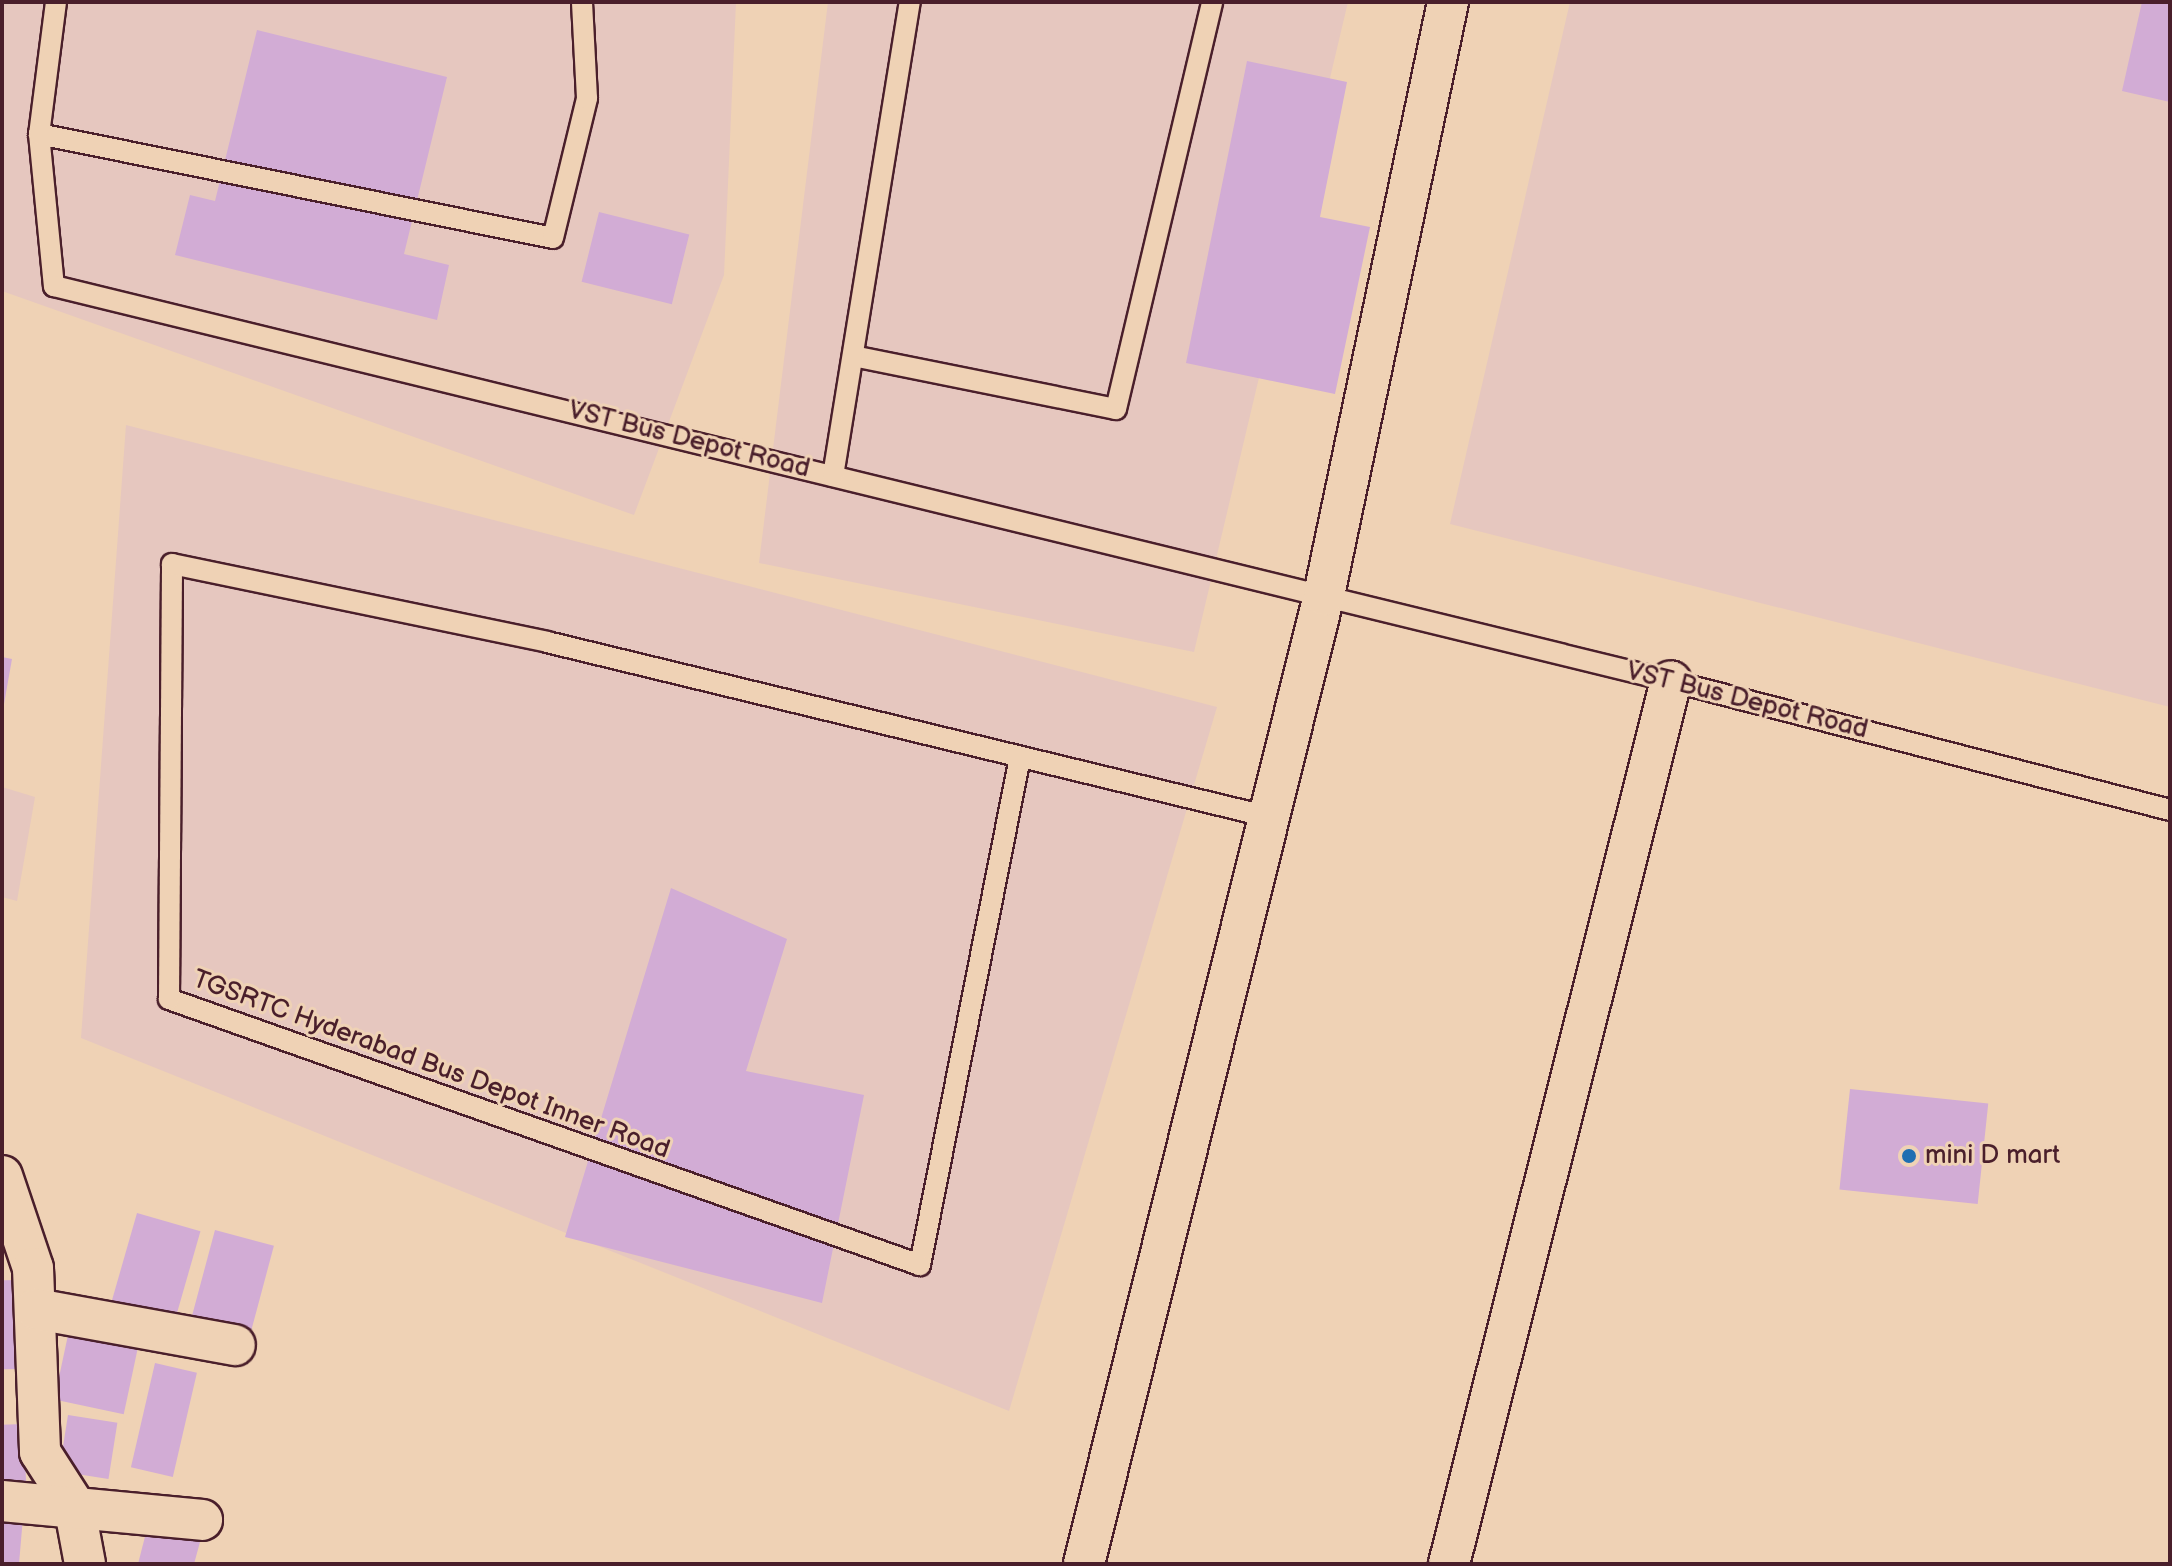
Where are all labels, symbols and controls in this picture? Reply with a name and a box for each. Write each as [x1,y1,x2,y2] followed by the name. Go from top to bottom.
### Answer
[565,395,813,485] street label: VST Bus Depot Road
[1623,656,1871,746] street label: VST Bus Depot Road
[188,964,674,1166] street label: TGSRTC Hyderabad Bus Depot Inner Road
[1925,1140,2060,1172] place label: mini D mart
[1900,1147,1918,1165] marker: mini D mart

